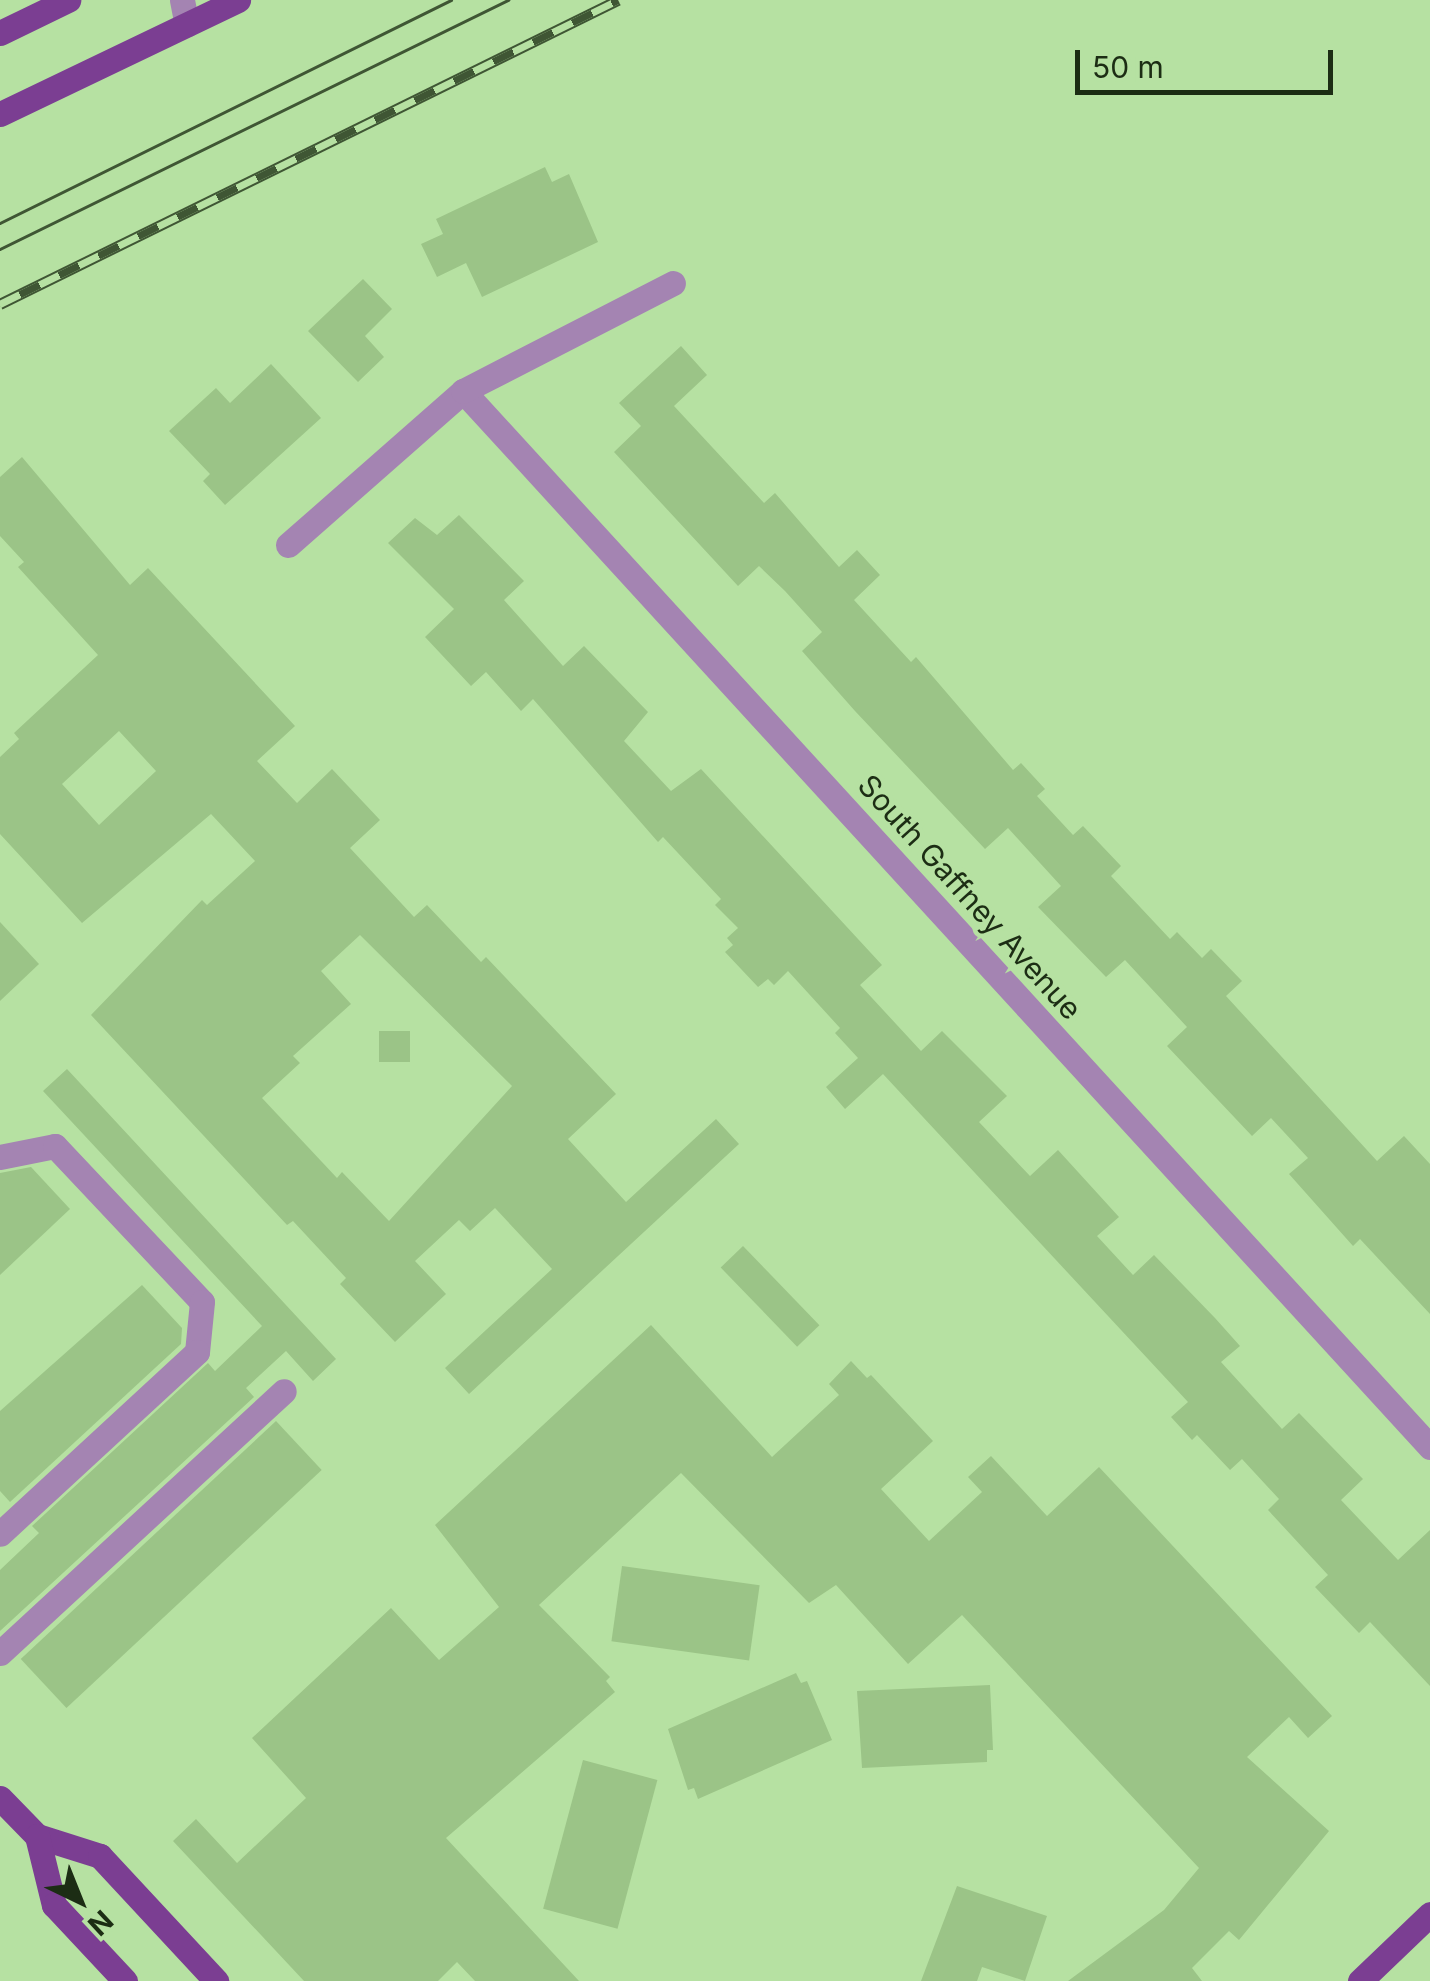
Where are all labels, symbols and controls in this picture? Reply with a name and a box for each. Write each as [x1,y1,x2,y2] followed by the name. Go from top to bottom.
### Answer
[1080,30,1338,92] scale bar
[1092,49,1164,85] text: 50 m
[851,767,1089,1027] street label: South Gaffney Avenue
[30,1851,130,1951] north arrow
[81,1903,120,1943] text: N

